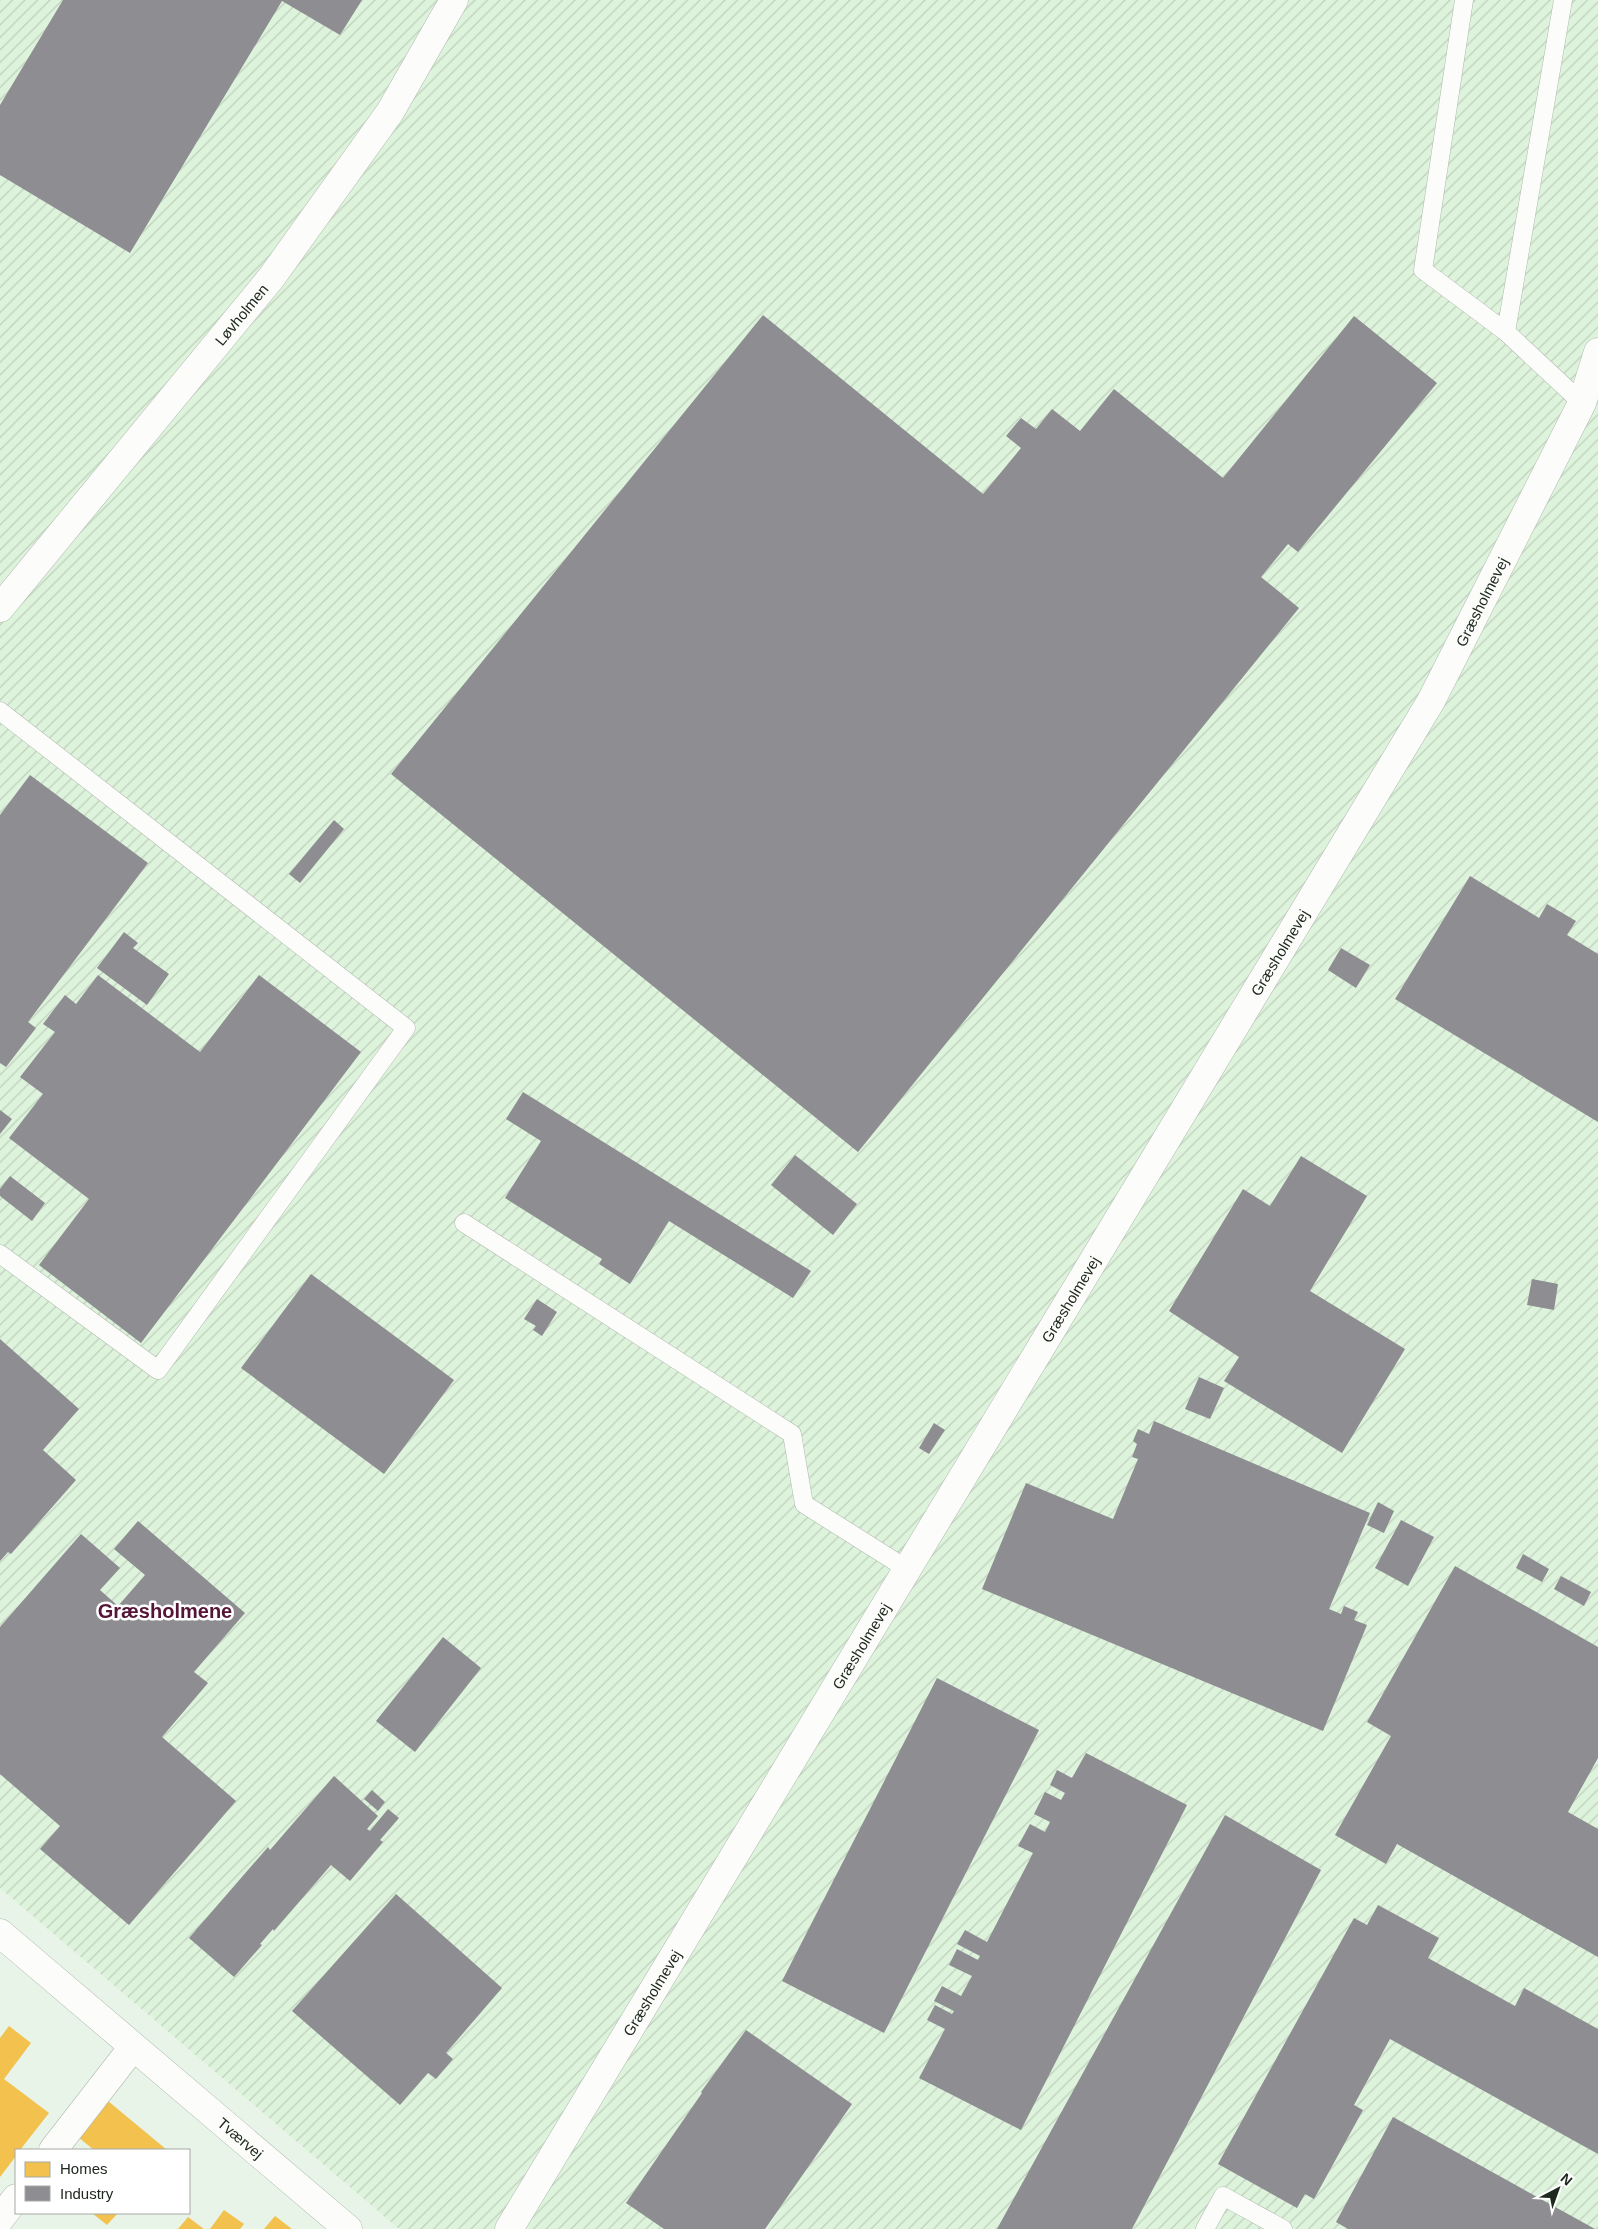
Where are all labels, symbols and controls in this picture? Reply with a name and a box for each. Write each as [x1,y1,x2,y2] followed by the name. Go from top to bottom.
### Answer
[211,280,271,348] street label: Løvholmen
[1452,554,1511,649] street label: Græsholmevej
[1247,906,1312,999] street label: Græsholmevej
[1038,1253,1103,1345] street label: Græsholmevej
[98,1600,232,1622] district label: Græsholmene
[828,1600,893,1692] street label: Græsholmevej
[619,1947,684,2039] street label: Græsholmevej
[215,2114,267,2162] street label: Tværvej
[15,2149,190,2214] legend
[60,2160,108,2177] text: Homes
[1533,2164,1583,2214] north arrow
[1557,2170,1576,2189] text: N
[60,2185,114,2202] text: Industry

